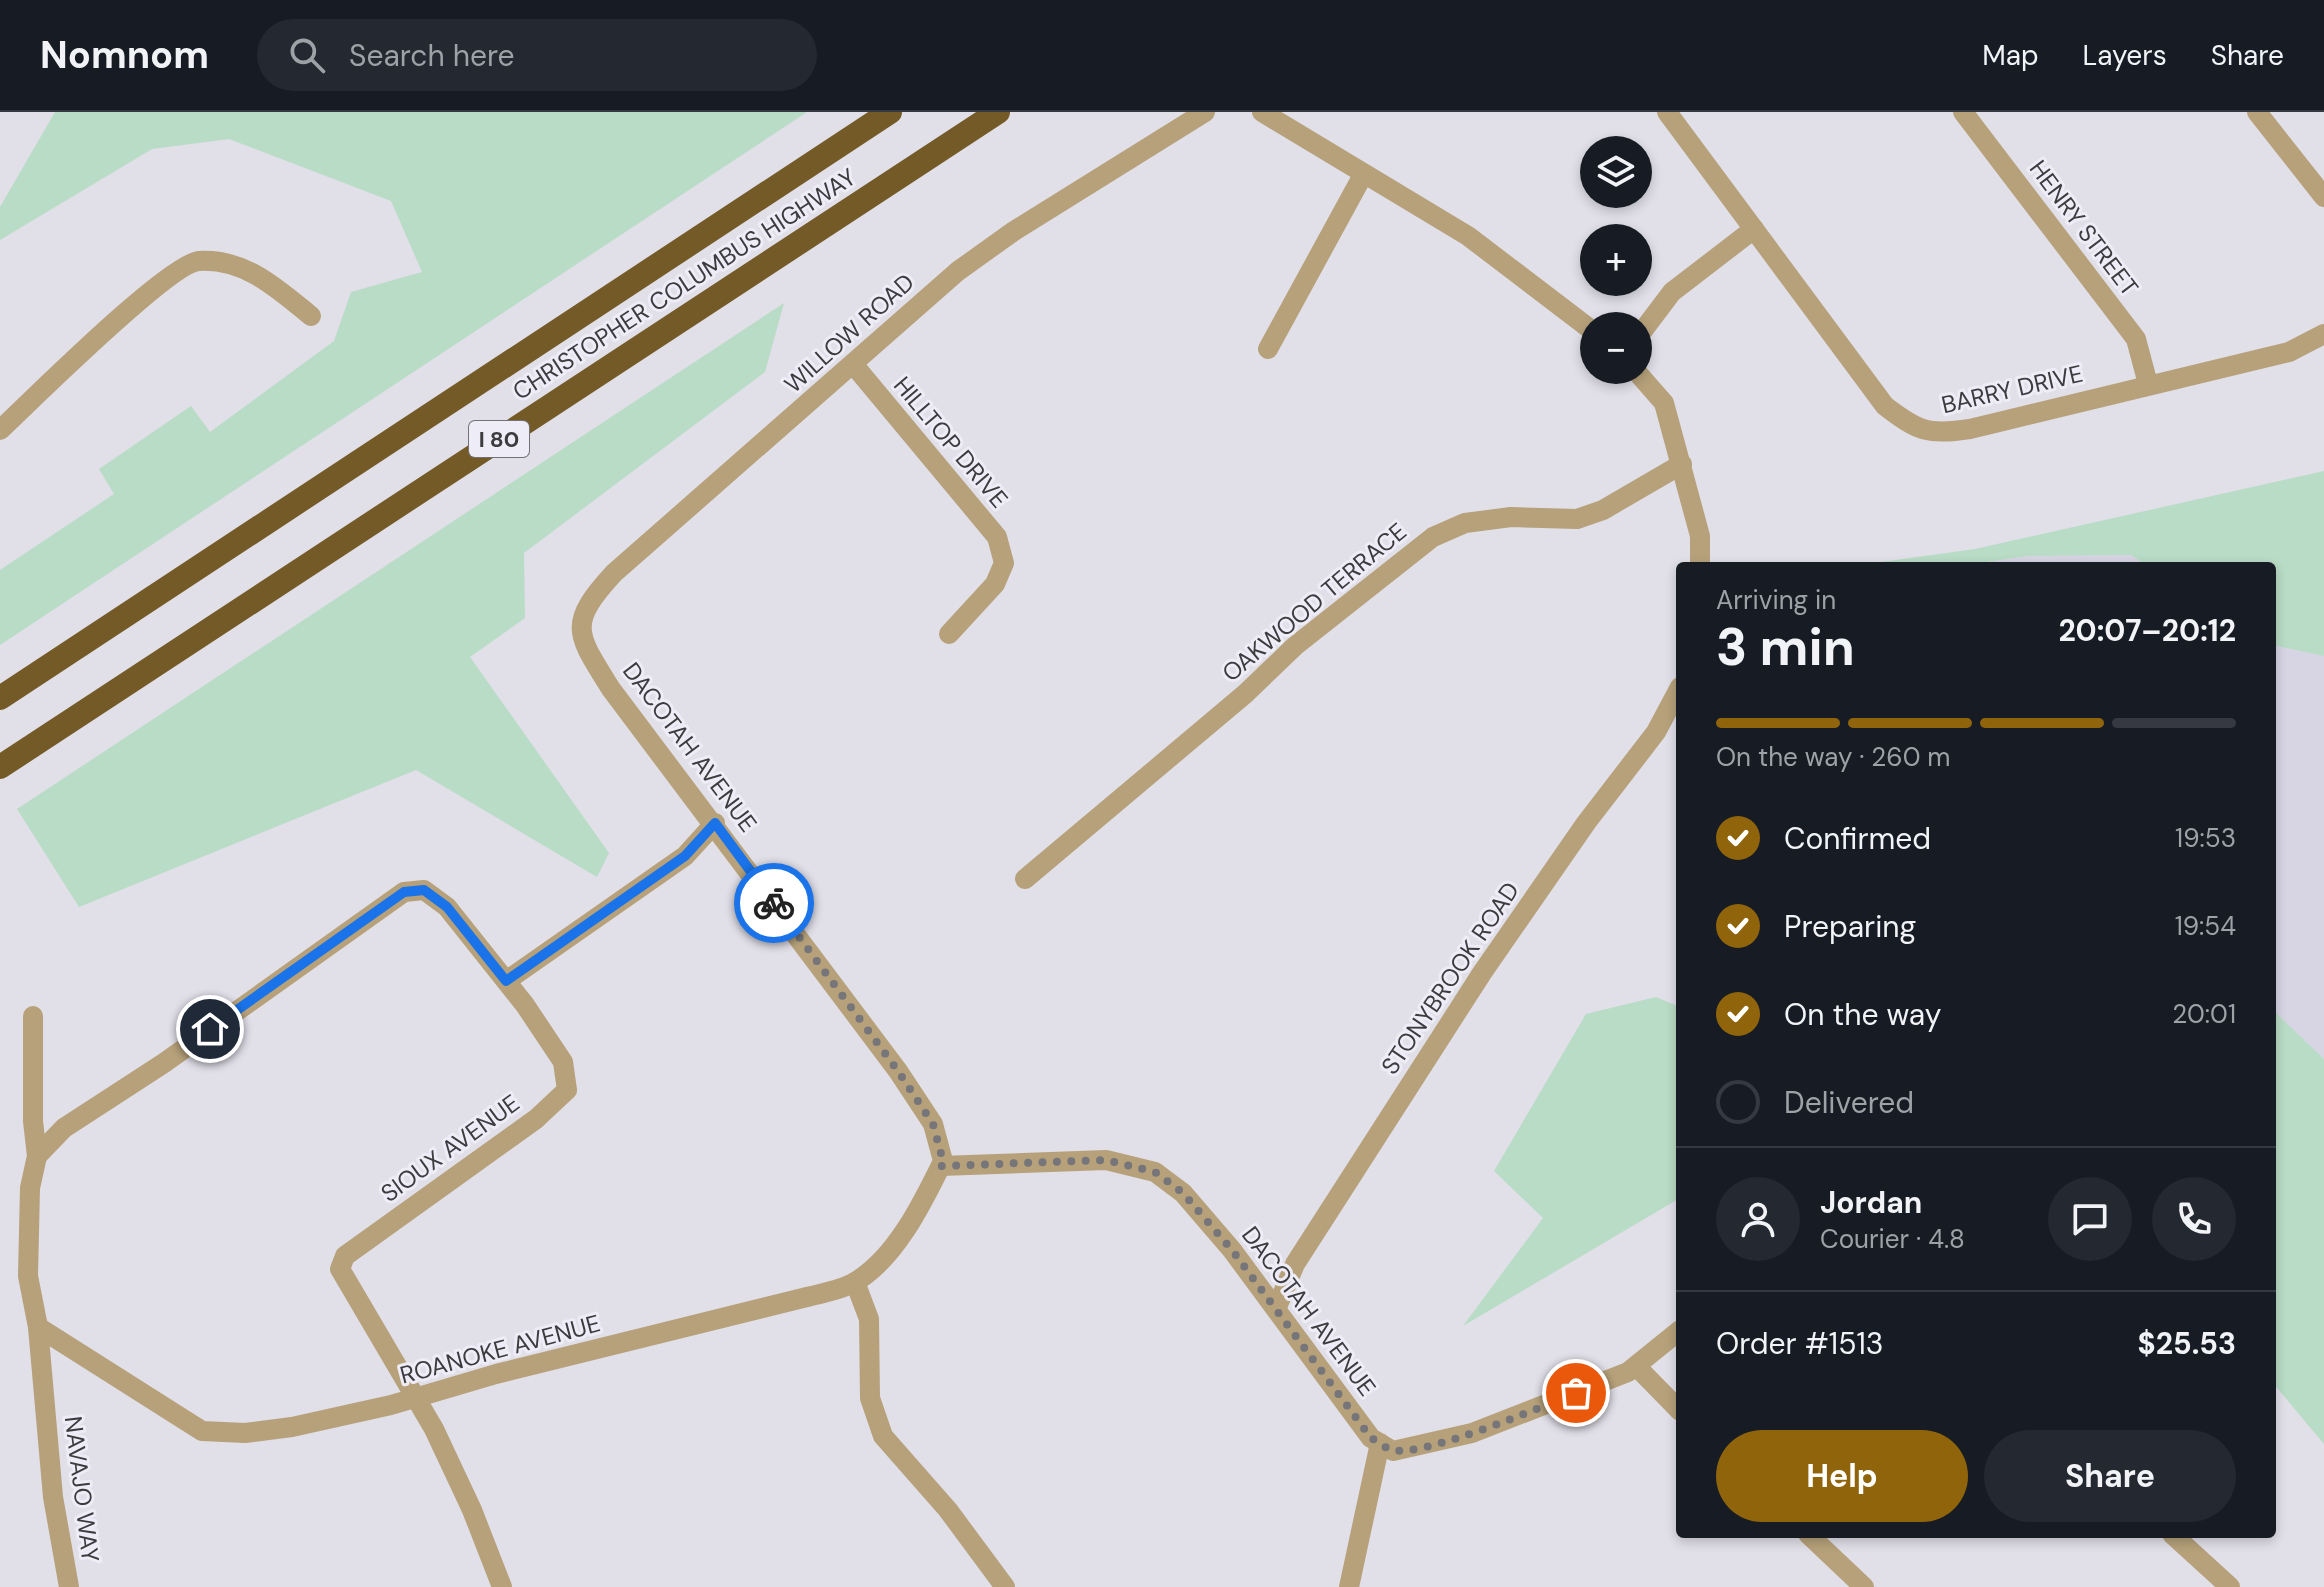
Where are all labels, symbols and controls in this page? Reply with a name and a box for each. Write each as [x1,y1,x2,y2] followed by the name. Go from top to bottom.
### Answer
[257,19,817,91] search box
[40,30,209,80] text: Nomnom
[285,33,329,77] icon: search
[349,36,515,75] text: Search here
[1982,37,2039,74] text: Map
[2083,37,2167,74] text: Layers
[2211,37,2284,74] text: Share
[1580,136,1652,384] map controls
[1580,136,1652,208] button: layers
[2023,154,2145,302] street label: HENRY STREET
[507,161,861,407] street label: CHRISTOPHER COLUMBUS HIGHWAY
[1580,224,1652,296] button: +
[778,267,920,399] street label: WILLOW ROAD
[1580,312,1652,384] button: −
[1938,358,2086,420] street label: BARRY DRIVE
[887,370,1015,514] street label: HILLTOP DRIVE
[469,421,529,457] road number: I 80
[1215,516,1413,688] street label: OAKWOOD TERRACE
[1716,583,1836,617] text: Arriving in
[2058,611,2236,650] text: 20:07–20:12
[1716,613,1855,681] text: 3 min
[616,656,764,838] street label: DACOTAH AVENUE
[1716,740,1951,774] text: On the way · 260 m
[1716,816,1760,860] icon: check
[1784,819,1931,858] text: Confirmed
[2175,821,2236,855] text: 19:53
[734,863,814,943] courier
[1374,876,1526,1080] street label: STONYBROOK ROAD
[752,881,796,925] icon: bike
[1716,904,1760,948] icon: check
[1784,907,1916,946] text: Preparing
[2175,909,2236,943] text: 19:54
[1716,992,1760,1036] icon: check
[176,995,244,1063] pin
[1784,995,1941,1034] text: On the way
[2172,997,2236,1031] text: 20:01
[188,1007,232,1051] icon: home
[1784,1083,1914,1122] text: Delivered
[375,1087,525,1209] street label: SIOUX AVENUE
[1716,1177,1800,1261] button: person
[2048,1177,2132,1261] button: chat
[2152,1177,2236,1261] button: phone
[1820,1183,1922,1222] text: Jordan
[1235,1220,1383,1402] street label: DACOTAH AVENUE
[1820,1222,1965,1256] text: Courier · 4.8
[397,1307,603,1391] street label: ROANOKE AVENUE
[1716,1324,1884,1363] text: Order #1513
[2138,1324,2236,1363] text: $25.53
[1542,1359,1610,1427] pin
[1554,1371,1598,1415] icon: bag
[58,1414,106,1564] street label: NAVAJO WAY
[1716,1430,1968,1522] button: Help
[1984,1430,2236,1522] button: Share

